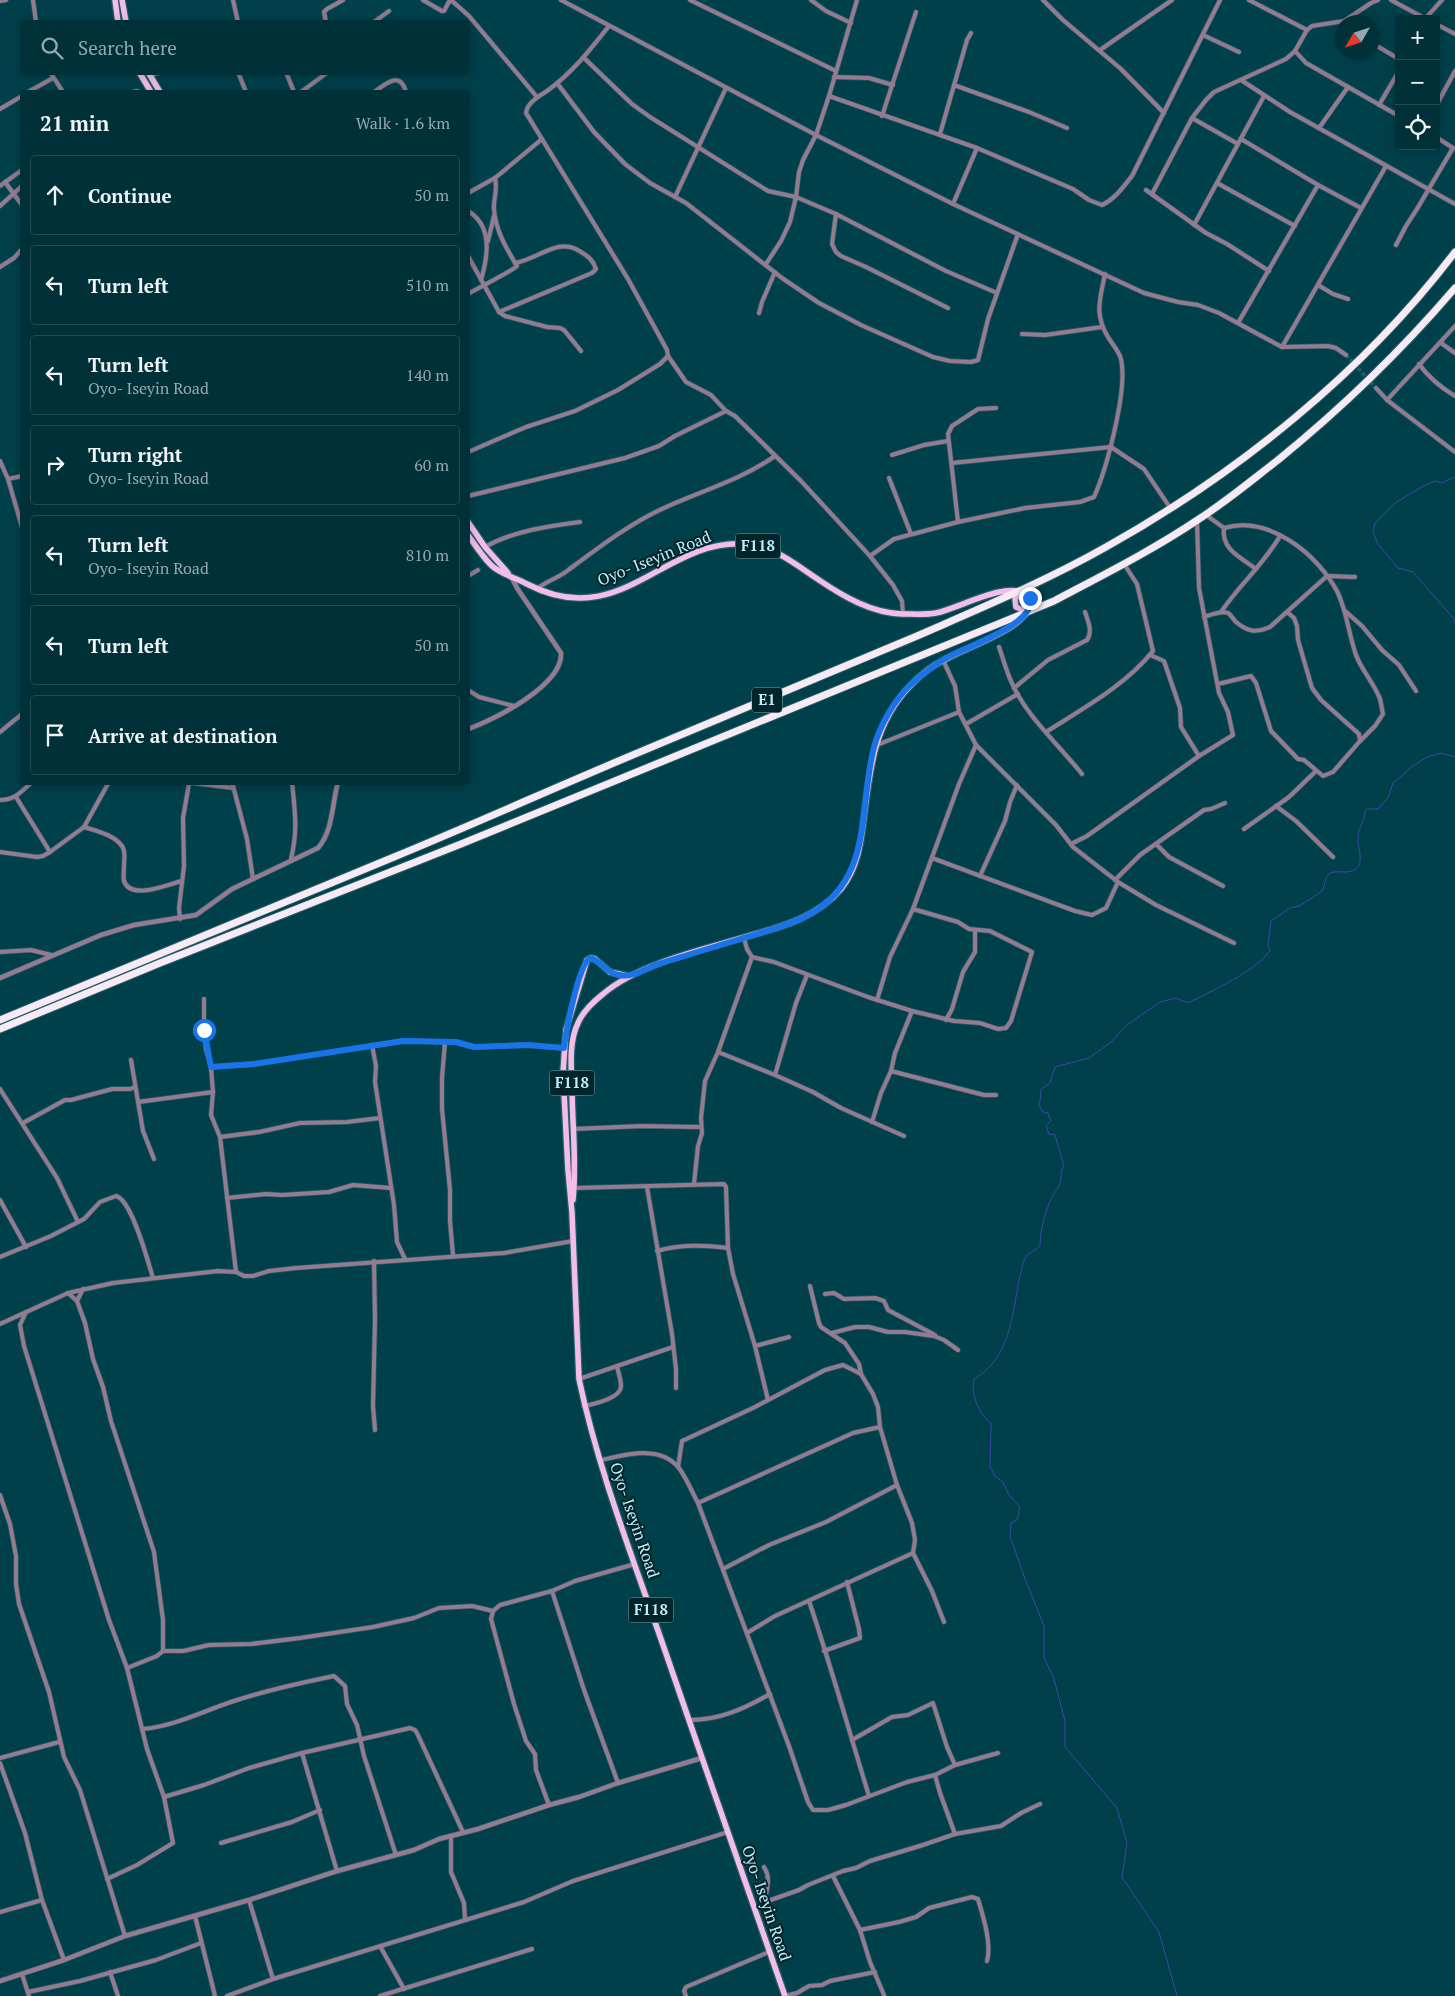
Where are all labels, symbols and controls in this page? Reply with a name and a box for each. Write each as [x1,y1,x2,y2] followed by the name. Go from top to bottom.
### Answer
[1335,15,1380,60] north arrow
[1395,15,1440,150] map controls
[1395,15,1440,60] button: +
[20,20,470,75] search box
[38,34,66,62] icon: search
[78,35,177,60] text: Search here
[1395,60,1440,105] button: −
[1395,105,1440,150] button: locate
[40,109,109,137] text: 21 min
[356,112,450,134] text: Walk · 1.6 km
[41,181,69,209] icon: ahead
[88,183,172,208] text: Continue
[414,184,449,206] text: 50 m
[41,271,69,299] icon: left
[88,273,169,298] text: Turn left
[406,274,449,296] text: 510 m
[88,352,169,377] text: Turn left
[41,361,69,389] icon: left
[406,364,449,386] text: 140 m
[88,377,209,399] text: Oyo- Iseyin Road
[88,442,182,467] text: Turn right
[41,451,69,479] icon: right
[414,454,449,476] text: 60 m
[88,467,209,489] text: Oyo- Iseyin Road
[594,525,714,591] street label: Oyo- Iseyin Road
[88,532,169,557] text: Turn left
[736,534,780,558] road number: F118
[41,541,69,569] icon: left
[406,544,449,566] text: 810 m
[88,557,209,579] text: Oyo- Iseyin Road
[1019,587,1042,610] route end
[41,631,69,659] icon: left
[88,633,169,658] text: Turn left
[414,634,449,656] text: 50 m
[752,688,782,712] road number: E1
[41,721,69,749] icon: arrive
[88,723,277,748] text: Arrive at destination
[193,1019,216,1042] route start
[550,1070,594,1096] road number: F118
[605,1459,665,1581] street label: Oyo- Iseyin Road
[628,1598,674,1622] road number: F118
[737,1842,797,1964] street label: Oyo- Iseyin Road

